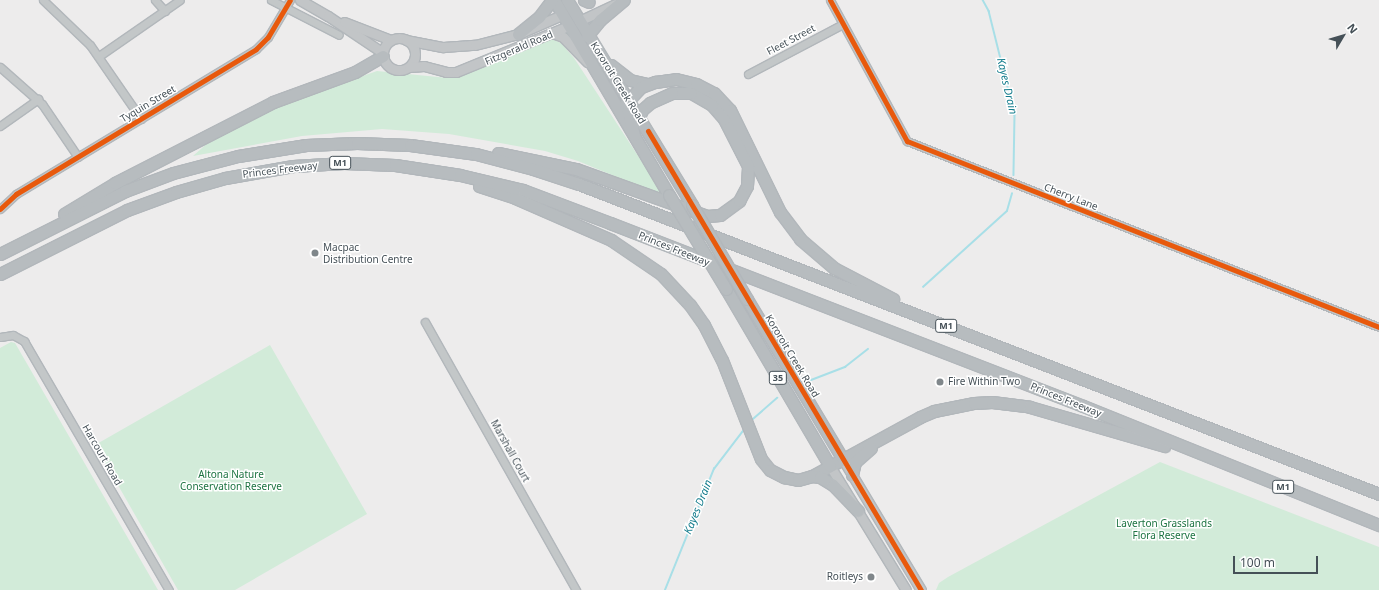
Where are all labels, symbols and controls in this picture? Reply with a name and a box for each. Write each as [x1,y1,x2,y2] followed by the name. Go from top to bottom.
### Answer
[1323,16,1363,56] north arrow
[1344,20,1362,36] text: N
[765,22,817,58] street label: Fleet Street
[483,28,555,68] street label: Fitzgerald Road
[588,40,648,126] street label: Kororoit Creek Road
[994,56,1020,116] water label: Kayes Drain
[118,83,178,125] street label: Tyquin Street
[329,156,351,170] road number: M1
[242,159,318,181] street label: Princes Freeway
[1042,181,1100,213] street label: Cherry Lane
[637,229,711,269] street label: Princes Freeway
[323,241,413,264] place label: Macpac Distribution Centre
[310,248,320,258] marker: Macpac Distribution Centre
[763,312,821,400] street label: Kororoit Creek Road
[935,319,957,333] road number: M1
[768,371,788,385] road number: 35
[948,376,1020,388] place label: Fire Within Two
[935,377,945,387] marker: Fire Within Two
[1029,380,1103,420] street label: Princes Freeway
[488,418,532,484] street label: Marshall Court
[80,422,124,488] street label: Harcourt Road
[180,468,282,492] park label: Altona Nature Conservation Reserve
[681,478,715,536] water label: Kayes Drain
[1272,480,1294,494] road number: M1
[1116,517,1212,540] park label: Laverton Grasslands Flora Reserve
[1235,548,1320,574] scale bar
[1240,554,1275,571] text: 100 m
[827,571,863,583] place label: Roitleys
[866,572,876,582] marker: Roitleys

